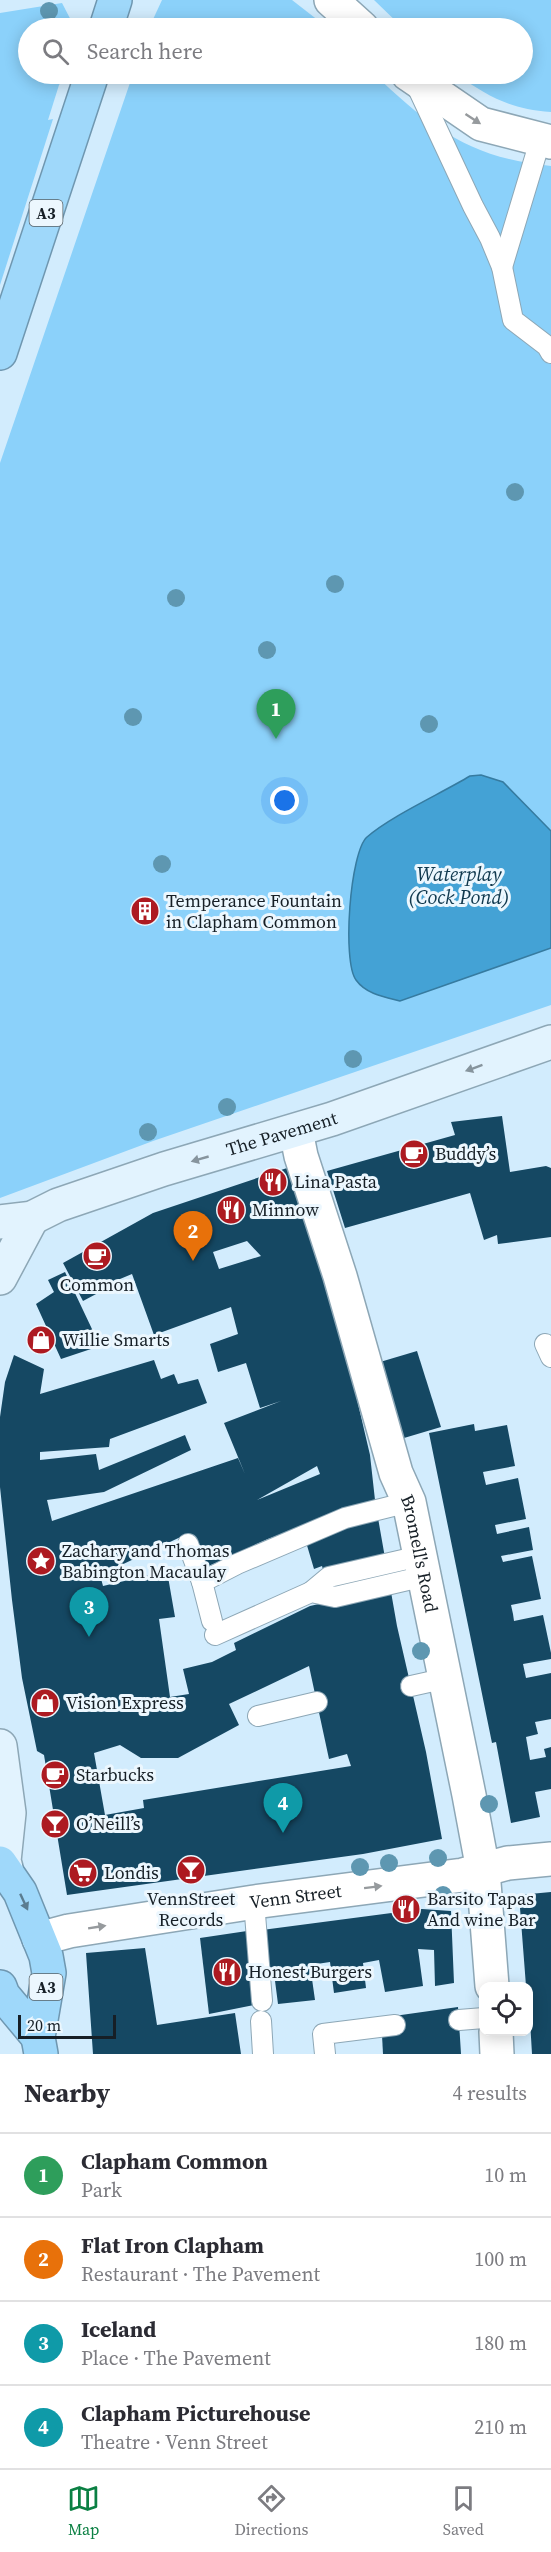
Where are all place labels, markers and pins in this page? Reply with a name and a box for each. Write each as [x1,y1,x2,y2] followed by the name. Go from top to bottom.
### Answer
[256,690,296,739] pin: 1
[166,888,342,934] place label: Temperance Fountain in Clapham Common
[129,895,161,927] building icon: Temperance Fountain in Clapham Common
[398,1138,430,1170] cafe icon: Buddy’s
[435,1141,496,1166] place label: Buddy’s
[257,1166,289,1198] restaurant icon: Lina Pasta
[294,1169,378,1194] place label: Lina Pasta
[215,1194,247,1226] restaurant icon: Minnow
[252,1197,319,1222] place label: Minnow
[174,1212,212,1261] pin: 2
[81,1240,113,1272] cafe icon: Common
[60,1272,134,1297] place label: Common
[25,1324,57,1356] shop icon: Willie Smarts
[62,1327,170,1352] place label: Willie Smarts
[62,1538,230,1584] place label: Zachary and Thomas Babington Macaulay
[25,1545,57,1577] place icon: Zachary and Thomas Babington Macaulay
[70,1588,109,1637] pin: 3
[29,1687,61,1719] shop icon: Vision Express
[66,1690,184,1715] place label: Vision Express
[39,1759,71,1791] cafe icon: Starbucks
[76,1762,154,1787] place label: Starbucks
[264,1784,302,1833] pin: 4
[39,1808,71,1840] bar icon: O’Neill’s
[76,1811,141,1836] place label: O’Neill’s
[175,1854,207,1886] bar icon: VennStreet Records
[67,1857,99,1889] supermarket icon: Londis
[104,1860,159,1885] place label: Londis
[147,1886,235,1932] place label: VennStreet Records
[427,1886,536,1932] place label: Barsito Tapas And wine Bar
[390,1893,422,1925] restaurant icon: Barsito Tapas And wine Bar
[211,1956,243,1988] restaurant icon: Honest Burgers
[248,1959,372,1984] place label: Honest Burgers

